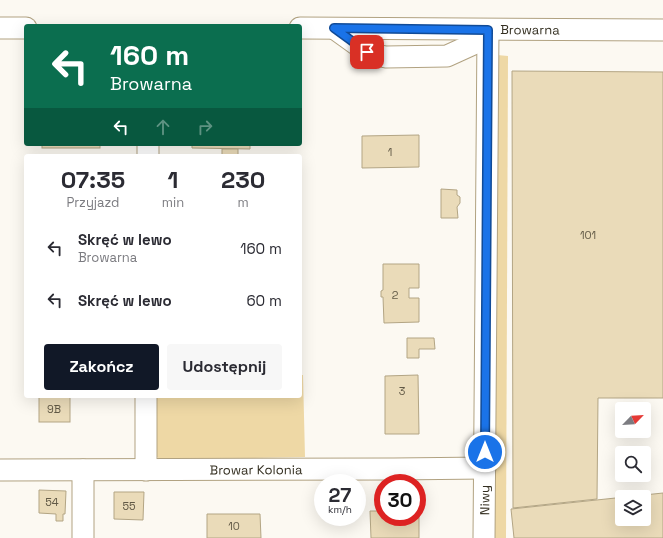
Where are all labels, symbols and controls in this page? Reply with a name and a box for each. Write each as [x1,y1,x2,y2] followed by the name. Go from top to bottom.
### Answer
[500,21,560,38] street label: Browarna
[350,35,384,69] pin
[110,37,189,73] text: 160 m
[44,40,96,92] icon: left
[356,41,378,63] icon: arrive
[110,72,192,95] text: Browarna
[110,116,132,138] icon: left
[152,116,174,138] icon: ahead
[194,116,216,138] icon: right
[388,145,392,159] house number: 1
[61,164,125,195] text: 07:35
[168,164,178,195] text: 1
[221,164,265,195] text: 230
[66,194,119,211] text: Przyjazd
[162,194,184,211] text: min
[237,194,249,211] text: m
[580,228,596,242] house number: 101
[78,230,172,249] text: Skręć w lewo
[44,237,66,259] icon: left
[240,239,282,258] text: 160 m
[78,249,137,266] text: Browarna
[392,288,399,302] house number: 2
[44,289,66,311] icon: left
[78,291,172,310] text: Skręć w lewo
[246,291,282,310] text: 60 m
[44,344,159,390] button: Zakończ
[167,344,282,390] button: Udostępnij
[399,384,406,398] house number: 3
[47,402,61,416] house number: 9B
[615,402,651,438] north arrow
[615,402,651,526] map controls
[464,431,506,473] position arrow
[615,446,651,482] button: search
[210,461,303,478] street label: Browar Kolonia
[374,474,426,526] speed limit sign: 30
[329,482,351,508] text: 27
[476,485,493,515] street label: Niwy
[615,490,651,526] button: layers
[45,495,59,509] house number: 54
[122,499,136,513] house number: 55
[328,503,352,516] text: km/h
[228,519,240,533] house number: 10

